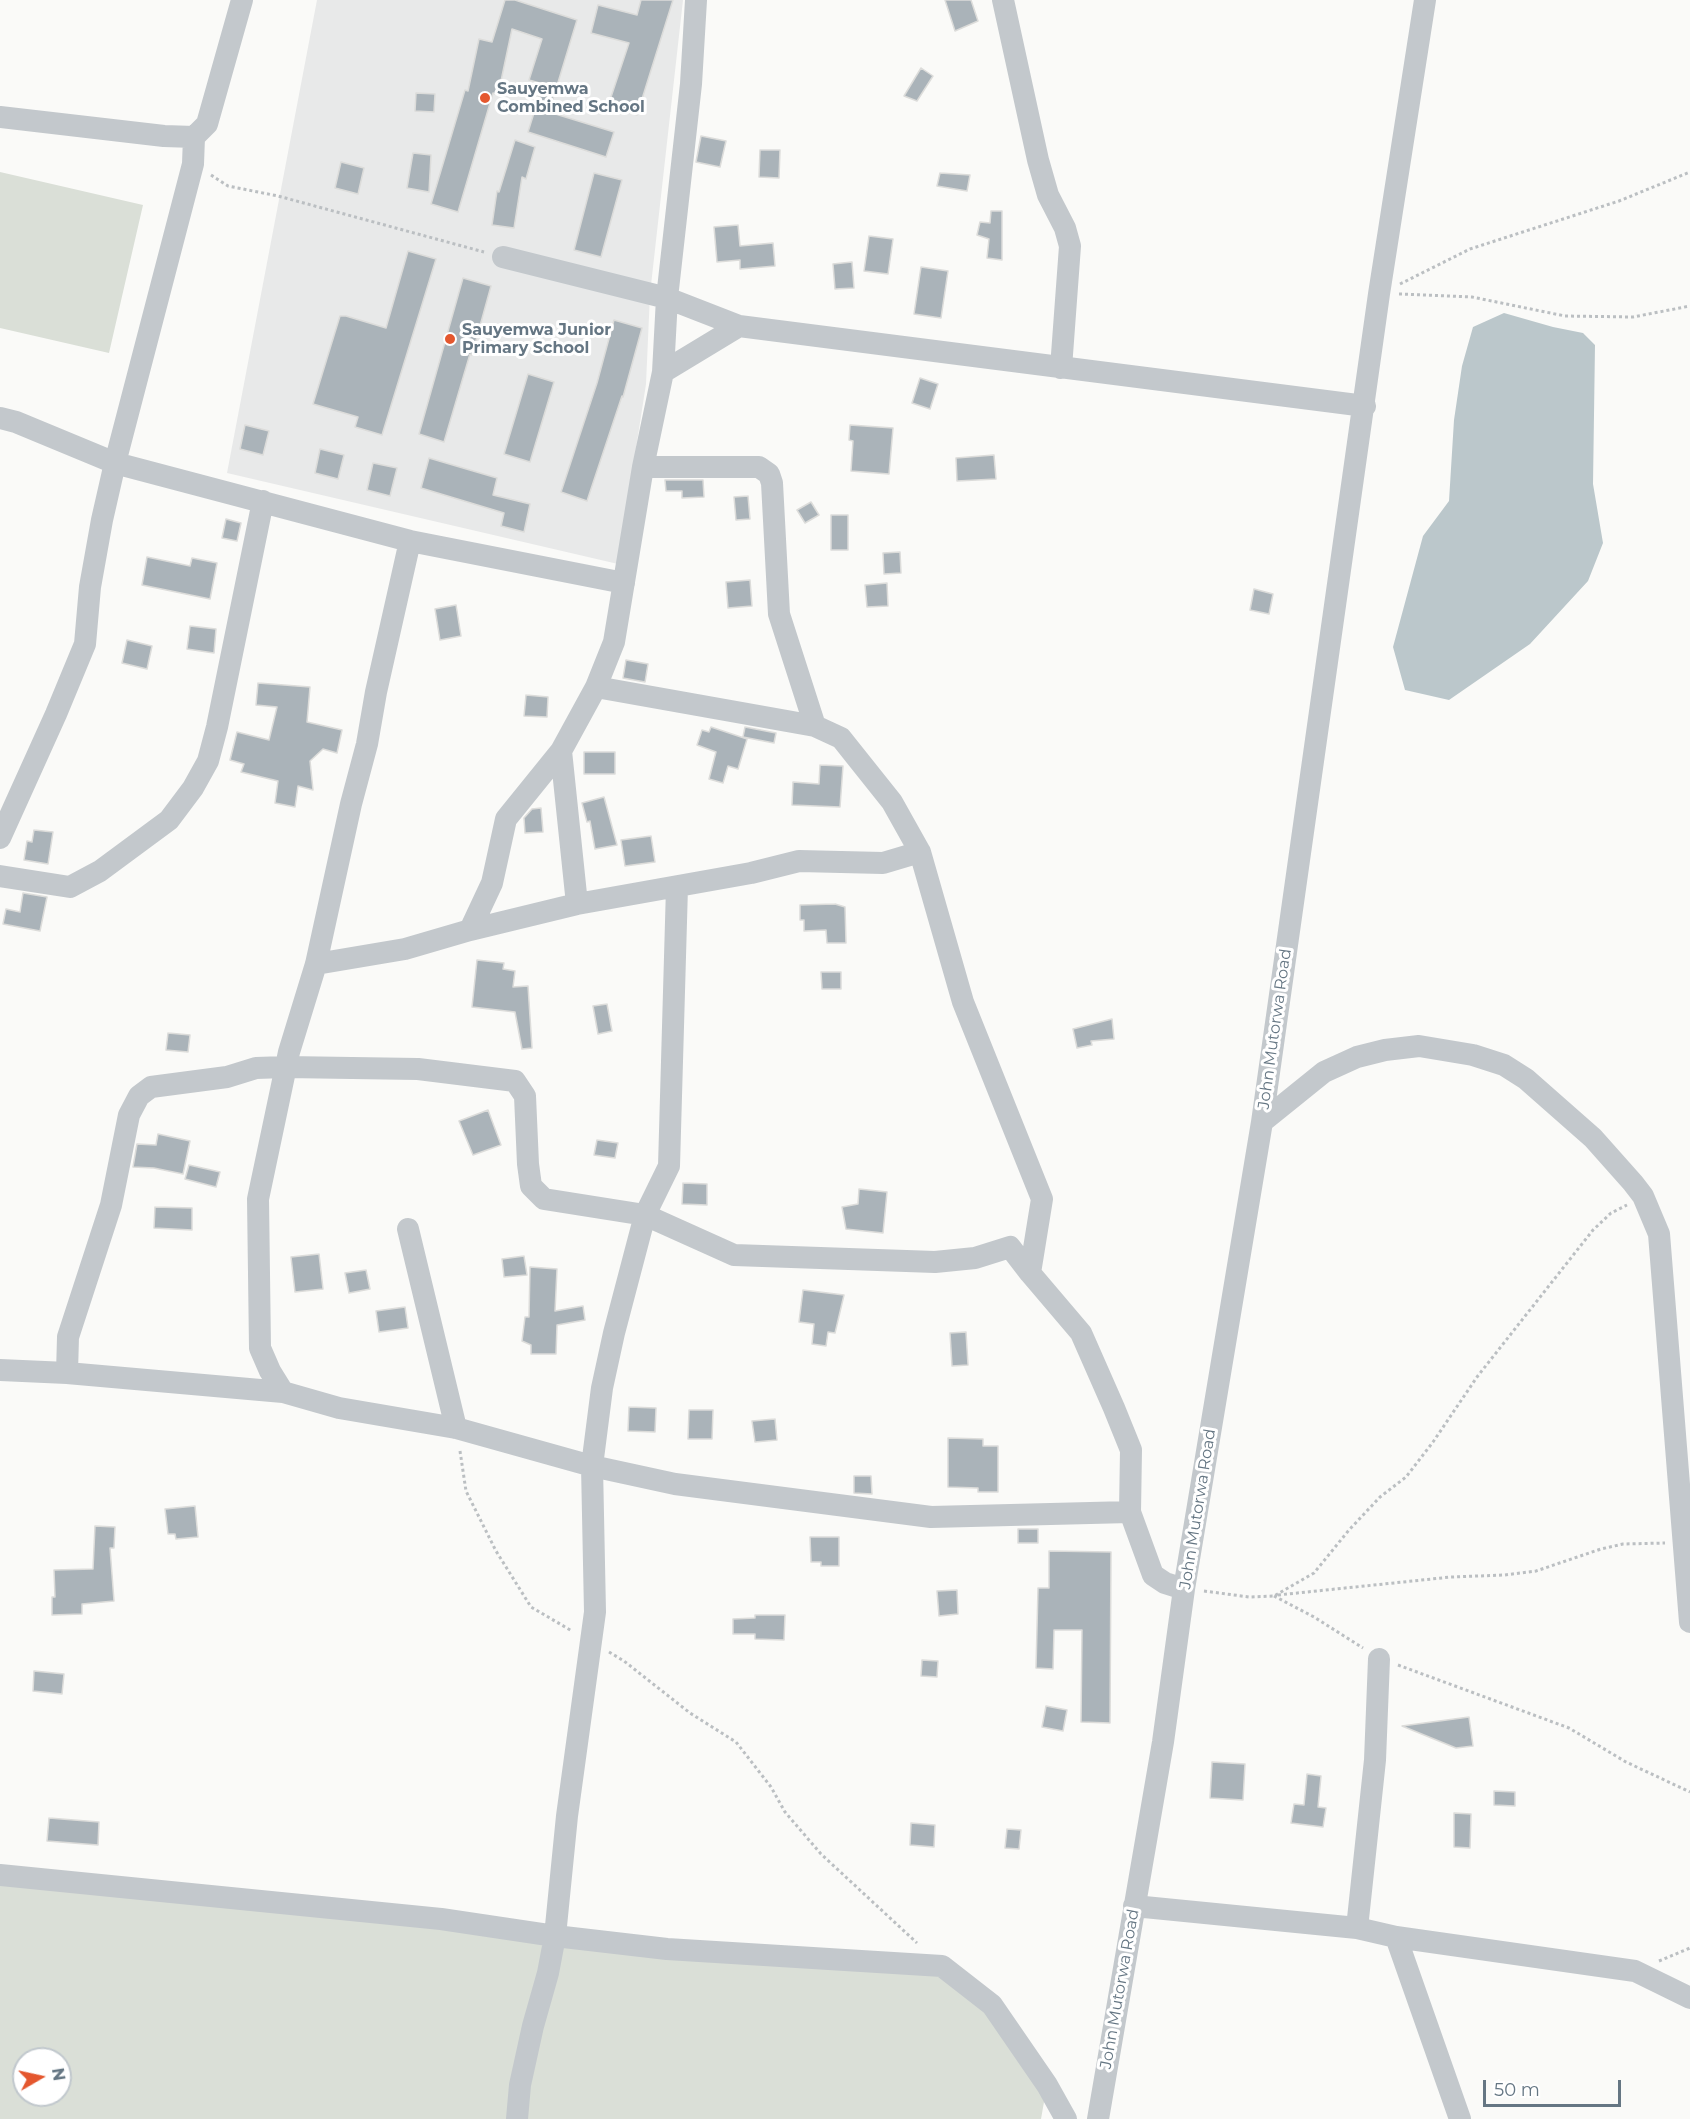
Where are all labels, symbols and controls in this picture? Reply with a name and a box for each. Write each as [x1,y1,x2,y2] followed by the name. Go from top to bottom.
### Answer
[497,79,645,117] place label: Sauyemwa Combined School
[478,91,492,105] marker: Sauyemwa Combined School
[462,320,611,358] place label: Sauyemwa Junior Primary School
[443,332,457,346] marker: Sauyemwa Junior Primary School
[1254,947,1296,1111] street label: John Mutorwa Road
[1176,1427,1220,1591] street label: John Mutorwa Road
[1096,1908,1144,2070] street label: John Mutorwa Road
[12,2047,72,2107] north arrow
[48,2067,69,2082] text: N
[1486,2068,1624,2106] scale bar
[1494,2079,1540,2101] text: 50 m

